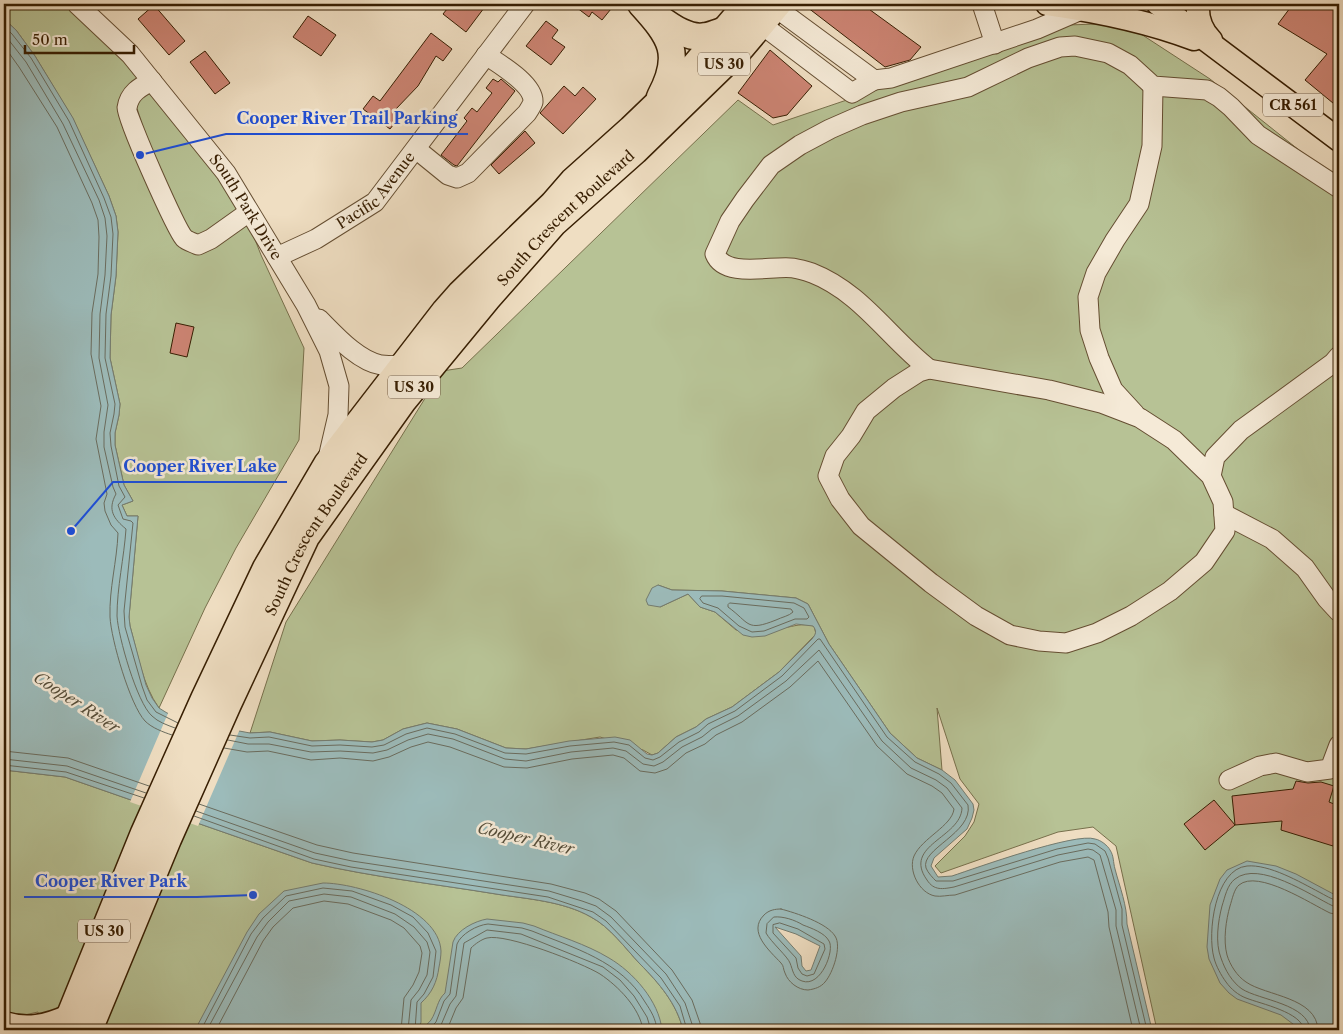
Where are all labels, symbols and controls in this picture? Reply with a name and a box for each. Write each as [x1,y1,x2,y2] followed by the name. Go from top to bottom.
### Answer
[25,22,134,54] scale bar
[32,30,68,49] text: 50 m
[698,52,750,76] road number: US 30
[1263,94,1323,116] road number: CR 561
[226,103,468,134] callout: Cooper River Trail Parking
[236,108,458,128] text: Cooper River Trail Parking
[493,146,638,290] street label: South Crescent Boulevard
[333,148,419,233] street label: Pacific Avenue
[205,150,286,263] street label: South Park Drive
[388,376,440,398] road number: US 30
[261,449,372,619] street label: South Crescent Boulevard
[113,451,287,482] callout: Cooper River Lake
[123,456,277,476] text: Cooper River Lake
[30,667,125,738] water label: Cooper River
[476,817,578,859] water label: Cooper River
[24,866,197,897] callout: Cooper River Park
[35,871,187,891] text: Cooper River Park
[78,919,130,942] road number: US 30

